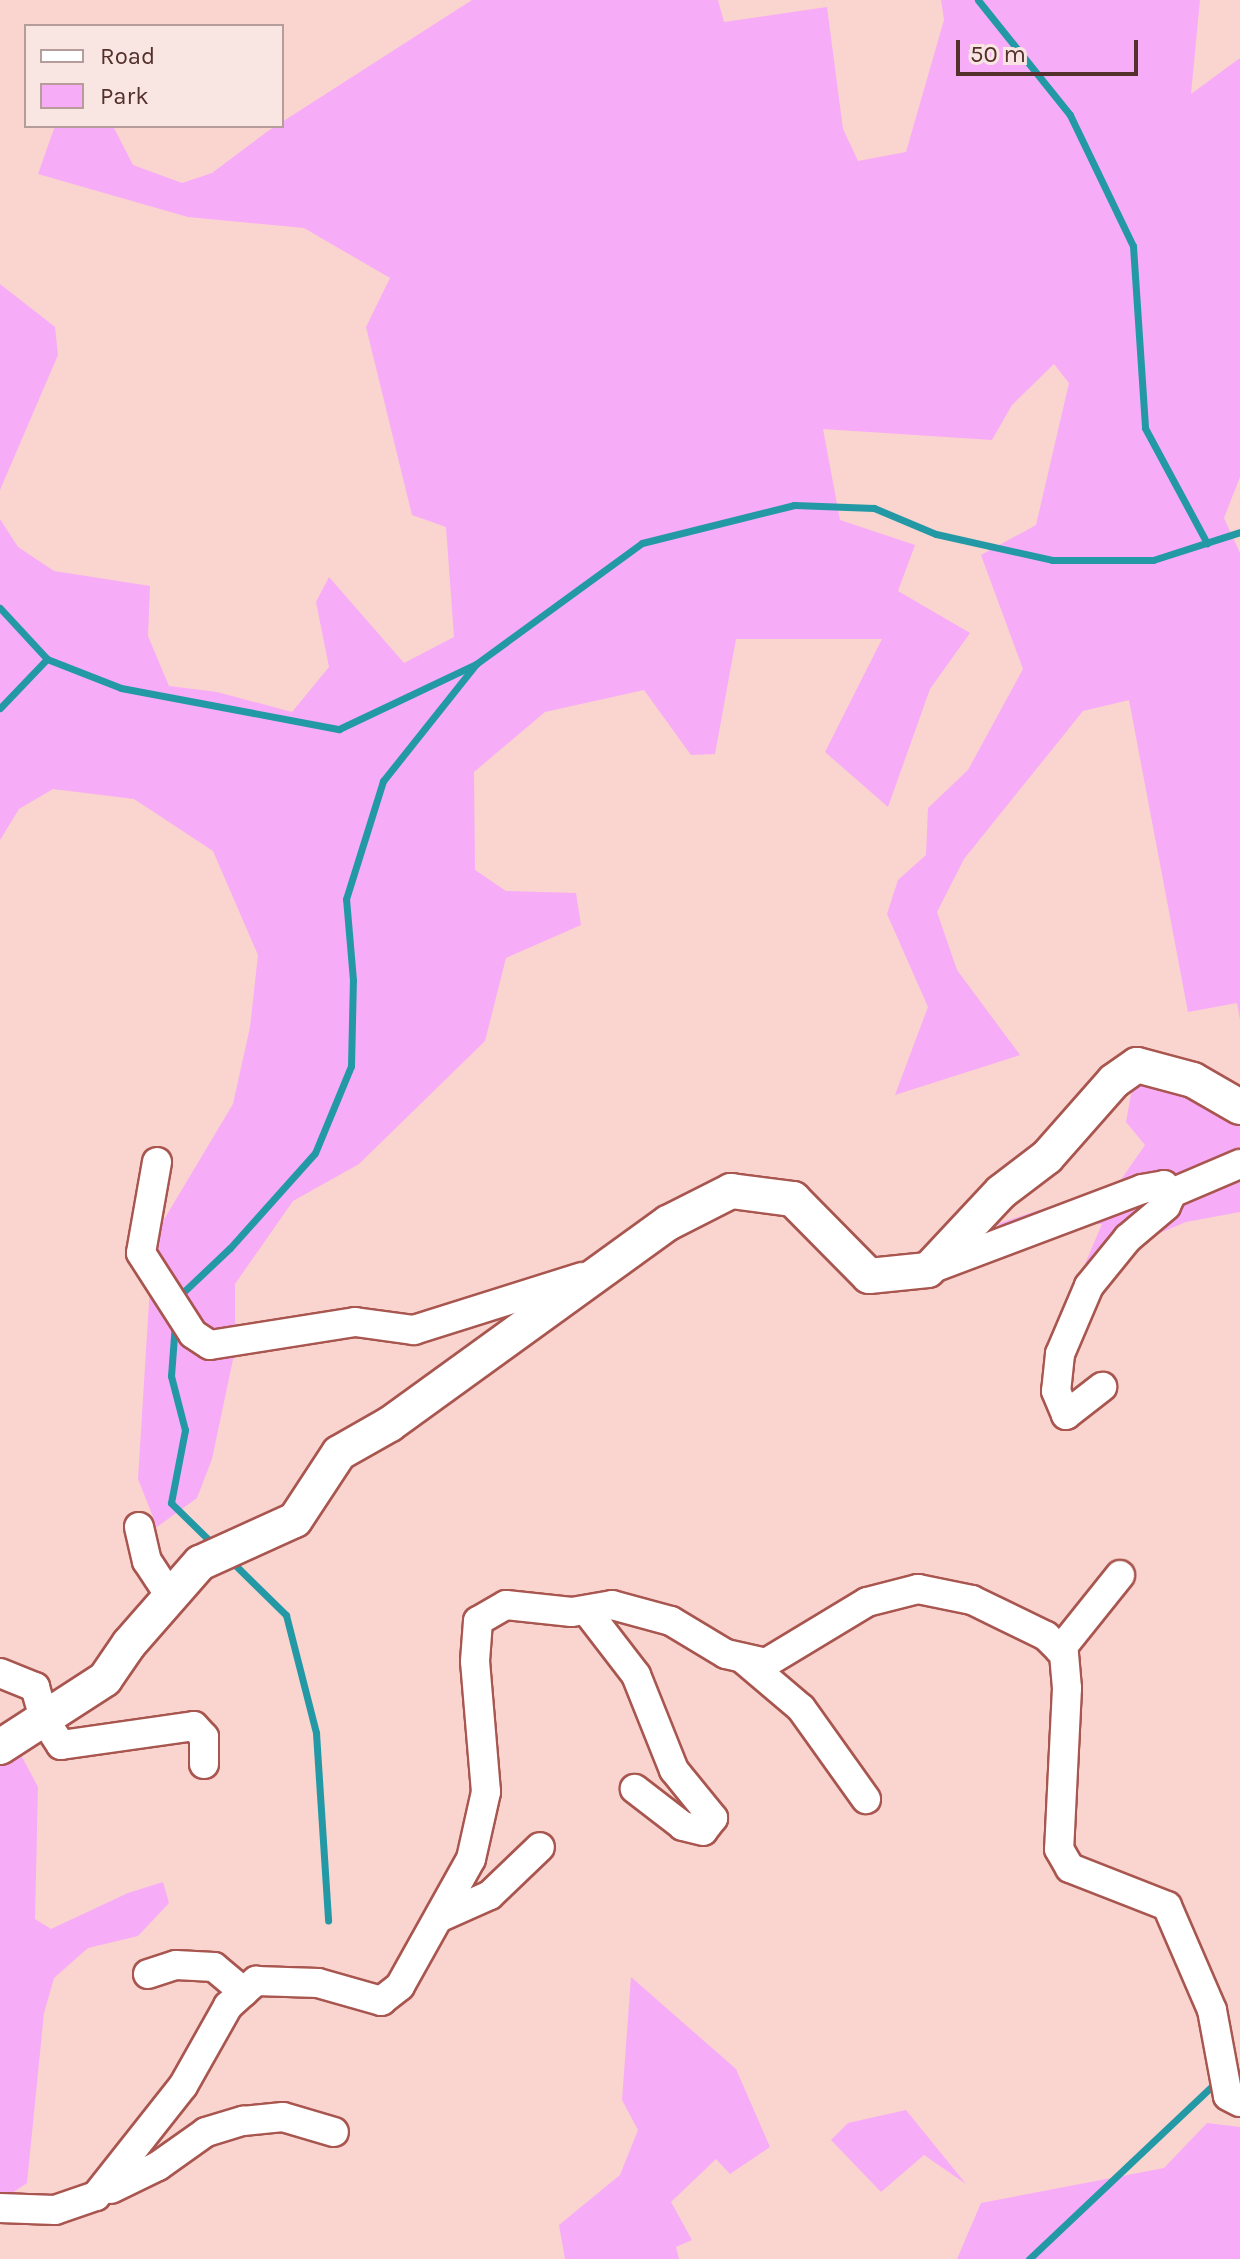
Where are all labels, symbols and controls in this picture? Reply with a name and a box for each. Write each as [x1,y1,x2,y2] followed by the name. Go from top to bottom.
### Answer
[24,24,284,128] legend
[960,24,1142,74] scale bar
[970,40,1026,68] text: 50 m
[100,42,155,70] text: Road
[100,82,149,110] text: Park

